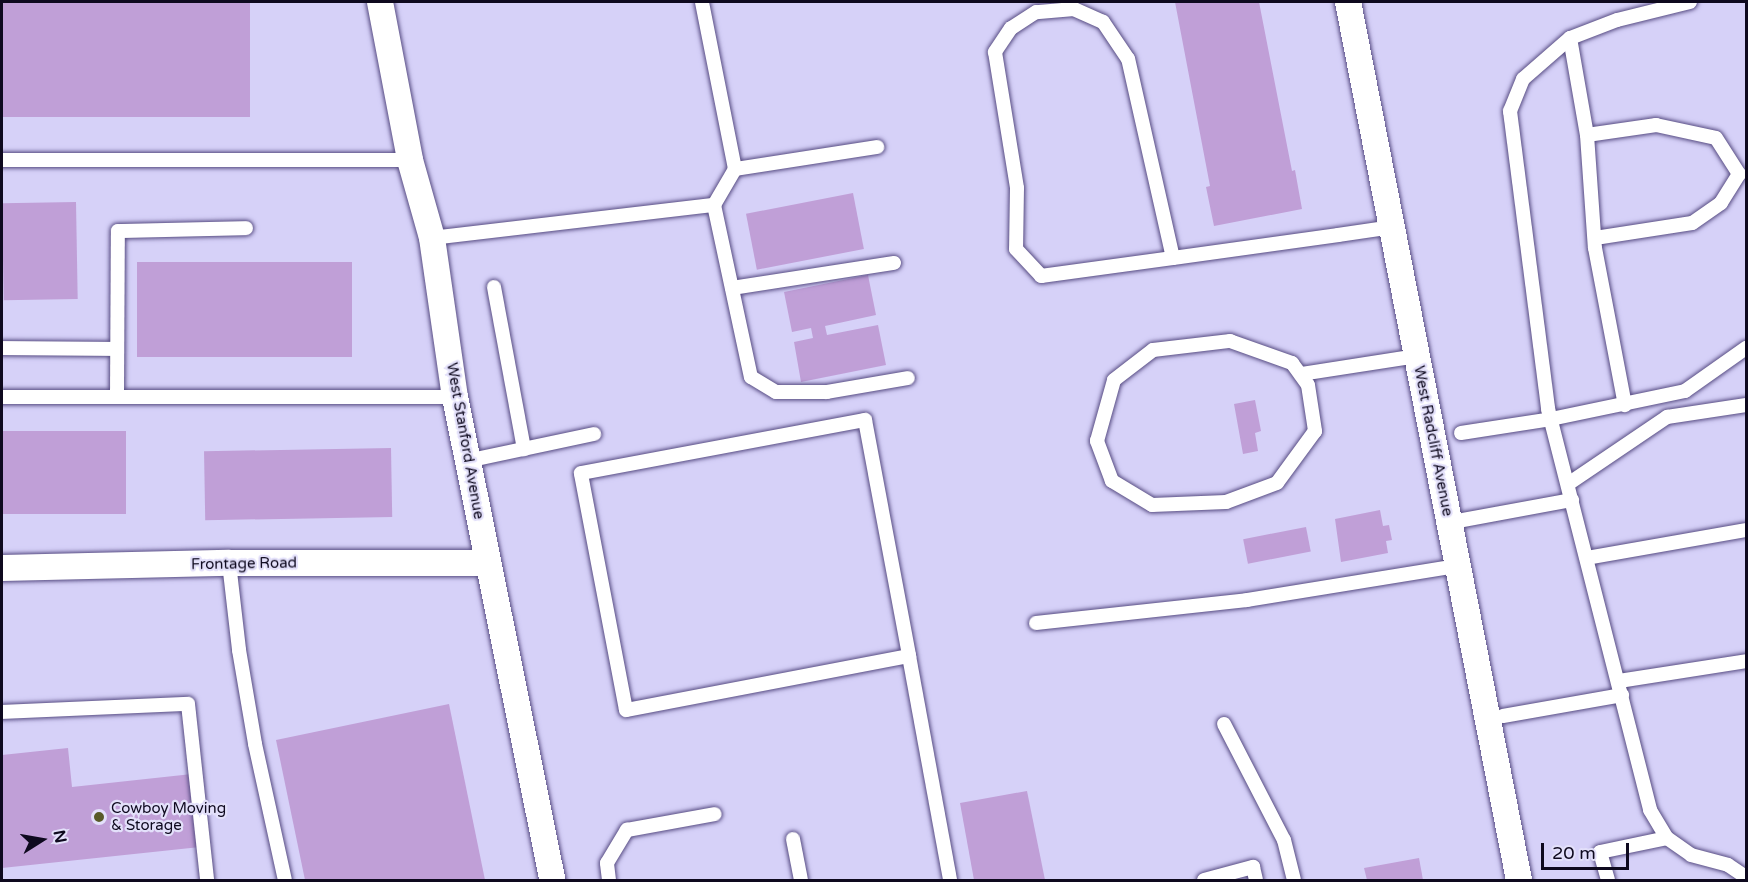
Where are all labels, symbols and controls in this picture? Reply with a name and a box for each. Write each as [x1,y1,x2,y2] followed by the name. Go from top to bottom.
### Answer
[442,361,488,521] street label: West Stanford Avenue
[1410,364,1456,518] street label: West Radcliff Avenue
[191,554,297,574] street label: Frontage Road
[111,799,226,834] place label: Cowboy Moving & Storage
[12,810,72,870] north arrow
[92,810,106,824] marker: Cowboy Moving & Storage
[49,828,71,845] text: N
[1544,831,1632,869] scale bar
[1552,842,1596,864] text: 20 m

